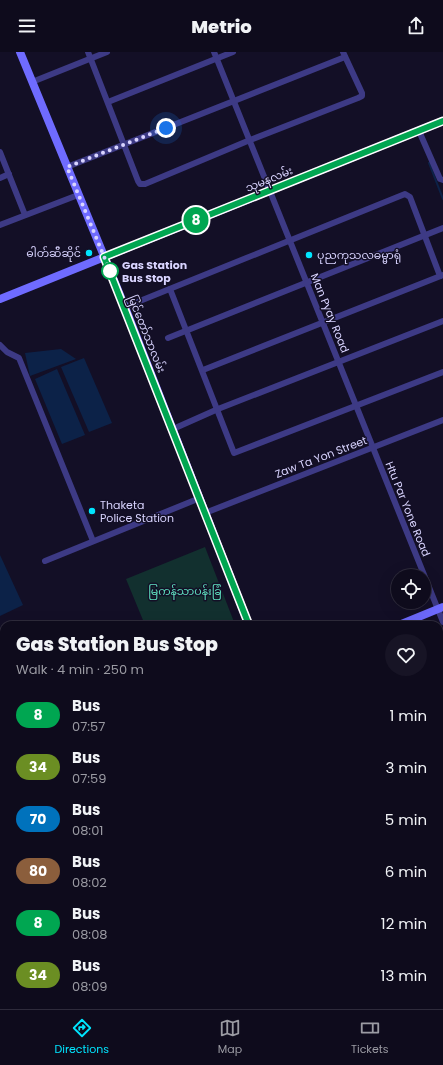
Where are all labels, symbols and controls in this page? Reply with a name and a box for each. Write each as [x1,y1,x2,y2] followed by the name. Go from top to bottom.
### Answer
[191,14,252,39] text: Metrio
[16,15,38,37] icon: menu
[405,15,427,37] icon: share
[156,118,176,138] your location
[243,162,296,197] street label: သုမနလမ်း
[183,207,209,233] line badge: 8
[191,210,201,230] text: 8
[26,245,81,262] place label: ဓါတ်ဆီဆိုင်
[317,247,401,264] place label: ပုညကုသလဓမ္မာရုံ
[84,248,94,258] marker: ဓါတ်ဆီဆိုင်
[304,250,314,260] marker: ပုညကုသလဓမ္မာရုံ
[122,257,187,286] place label: Gas Station Bus Stop
[101,262,119,280] marker: Gas Station Bus Stop
[307,271,353,355] street label: Man Pyay Road
[123,293,170,376] street label: မြင်တော်သာလမ်း
[273,432,369,482] street label: Zaw Ta Yon Street
[382,459,434,559] street label: Htu Par Yone Road
[100,497,174,526] place label: Thaketa Police Station
[87,506,97,516] marker: Thaketa Police Station
[391,569,431,609] map controls
[391,569,431,609] button: locate
[148,583,222,600] park label: မြကန်သာပန်းခြံ
[16,631,218,658] text: Gas Station Bus Stop
[385,634,427,676] button: heart
[16,660,144,679] text: Walk · 4 min · 250 m
[72,695,100,716] text: Bus
[33,705,43,725] text: 8
[389,705,427,726] text: 1 min
[72,717,105,736] text: 07:57
[72,747,100,768] text: Bus
[29,757,47,777] text: 34
[385,757,427,778] text: 3 min
[72,769,106,788] text: 07:59
[72,799,100,820] text: Bus
[30,809,46,829] text: 70
[385,809,427,830] text: 5 min
[72,821,103,840] text: 08:01
[72,851,100,872] text: Bus
[29,861,47,881] text: 80
[385,861,427,882] text: 6 min
[72,873,107,892] text: 08:02
[72,903,100,924] text: Bus
[33,913,43,933] text: 8
[381,913,427,934] text: 12 min
[72,925,108,944] text: 08:08
[72,955,100,976] text: Bus
[29,965,47,985] text: 34
[381,965,427,986] text: 13 min
[72,977,108,996] text: 08:09
[54,1017,109,1058] tab: Directions
[218,1017,242,1058] tab: Map
[351,1017,389,1058] tab: Tickets

